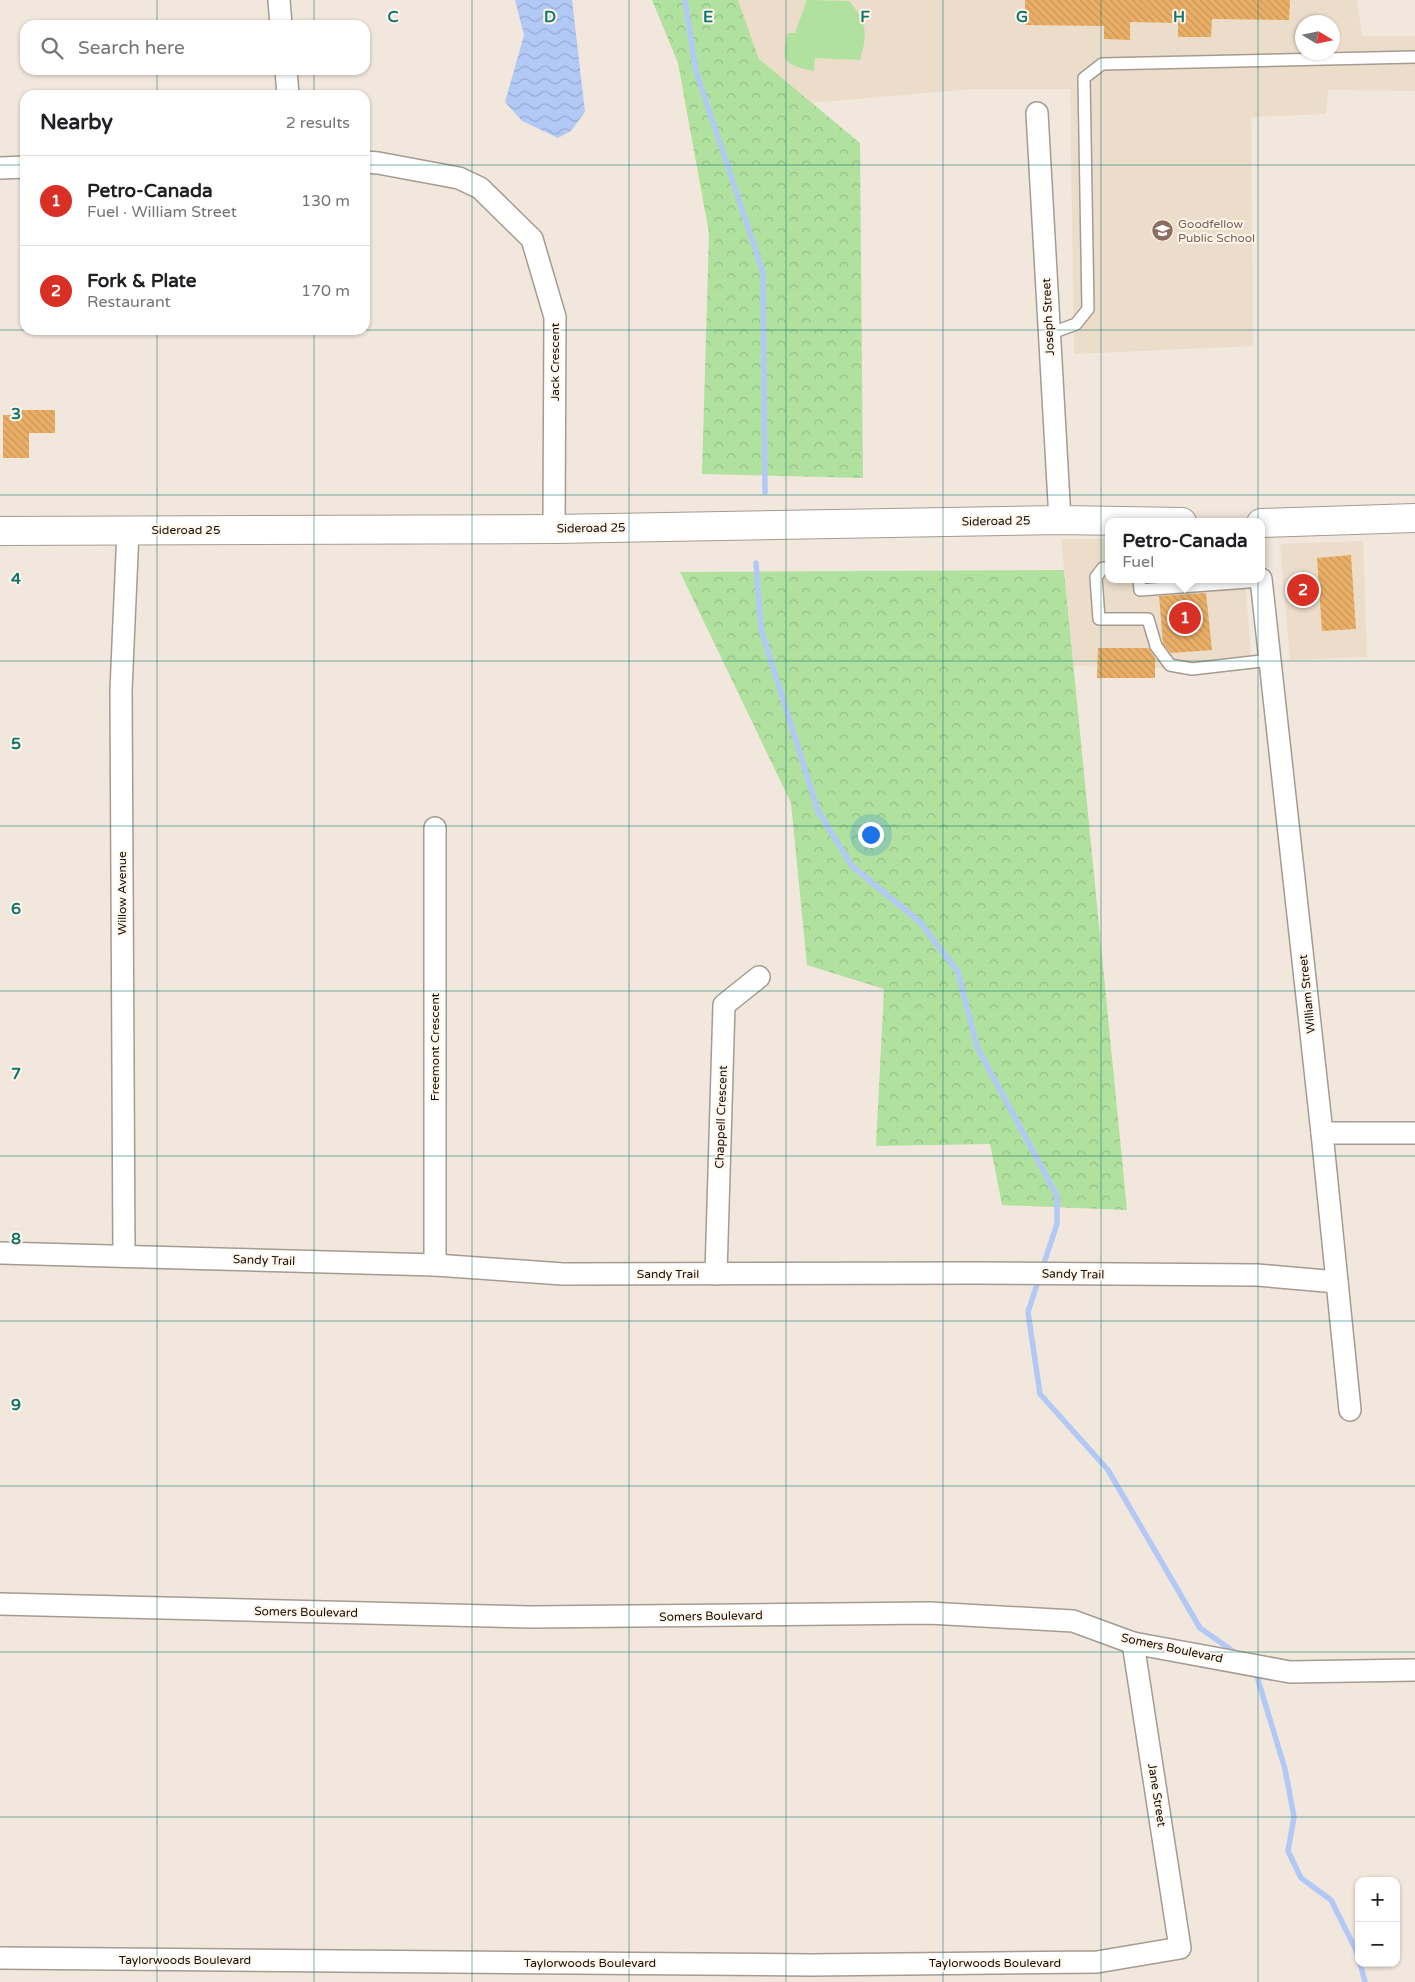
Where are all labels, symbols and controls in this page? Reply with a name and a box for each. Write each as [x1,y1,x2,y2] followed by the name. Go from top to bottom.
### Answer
[387,7,399,27] text: C
[544,7,556,27] text: D
[703,7,713,27] text: E
[860,7,870,27] text: F
[1016,7,1028,27] text: G
[1173,7,1185,27] text: H
[1295,15,1340,60] north arrow
[20,20,370,75] search box
[38,34,66,62] icon: search
[78,37,185,59] text: Search here
[40,110,113,135] text: Nearby
[286,113,350,133] text: 2 results
[87,180,213,202] text: Petro-Canada
[51,191,61,211] text: 1
[301,191,350,211] text: 130 m
[87,202,237,222] text: Fuel · William Street
[1178,217,1255,245] place label: Goodfellow Public School
[1150,219,1174,243] school or university icon: Goodfellow Public School
[87,270,196,292] text: Fork & Plate
[1039,277,1057,356] street label: Joseph Street
[51,281,61,301] text: 2
[301,281,350,301] text: 170 m
[87,292,171,312] text: Restaurant
[548,322,562,401] street label: Jack Crescent
[11,404,21,424] text: 3
[961,513,1031,529] street label: Sideroad 25
[1105,518,1265,583] popup
[556,520,626,536] street label: Sideroad 25
[152,523,220,537] street label: Sideroad 25
[1122,530,1248,552] text: Petro-Canada
[1122,552,1154,572] text: Fuel
[11,569,21,589] text: 4
[1287,571,1319,609] pin: 2
[1169,599,1201,637] pin: 1
[11,734,21,754] text: 5
[858,822,884,848] your location
[115,851,129,935] street label: Willow Avenue
[11,899,21,919] text: 6
[1296,954,1318,1034] street label: William Street
[428,992,442,1101] street label: Freemont Crescent
[11,1064,21,1084] text: 7
[712,1065,730,1169] street label: Chappell Crescent
[11,1229,21,1249] text: 8
[233,1252,295,1268] street label: Sandy Trail
[1042,1266,1104,1282] street label: Sandy Trail
[637,1267,699,1281] street label: Sandy Trail
[11,1395,21,1415] text: 9
[254,1604,358,1620] street label: Somers Boulevard
[659,1608,763,1624] street label: Somers Boulevard
[1120,1630,1224,1666] street label: Somers Boulevard
[1145,1762,1169,1828] street label: Jane Street
[1355,1877,1400,1967] map controls
[1355,1877,1400,1922] button: +
[1355,1922,1400,1967] button: −
[119,1953,251,1967] street label: Taylorwoods Boulevard
[524,1956,656,1970] street label: Taylorwoods Boulevard
[929,1956,1061,1970] street label: Taylorwoods Boulevard

